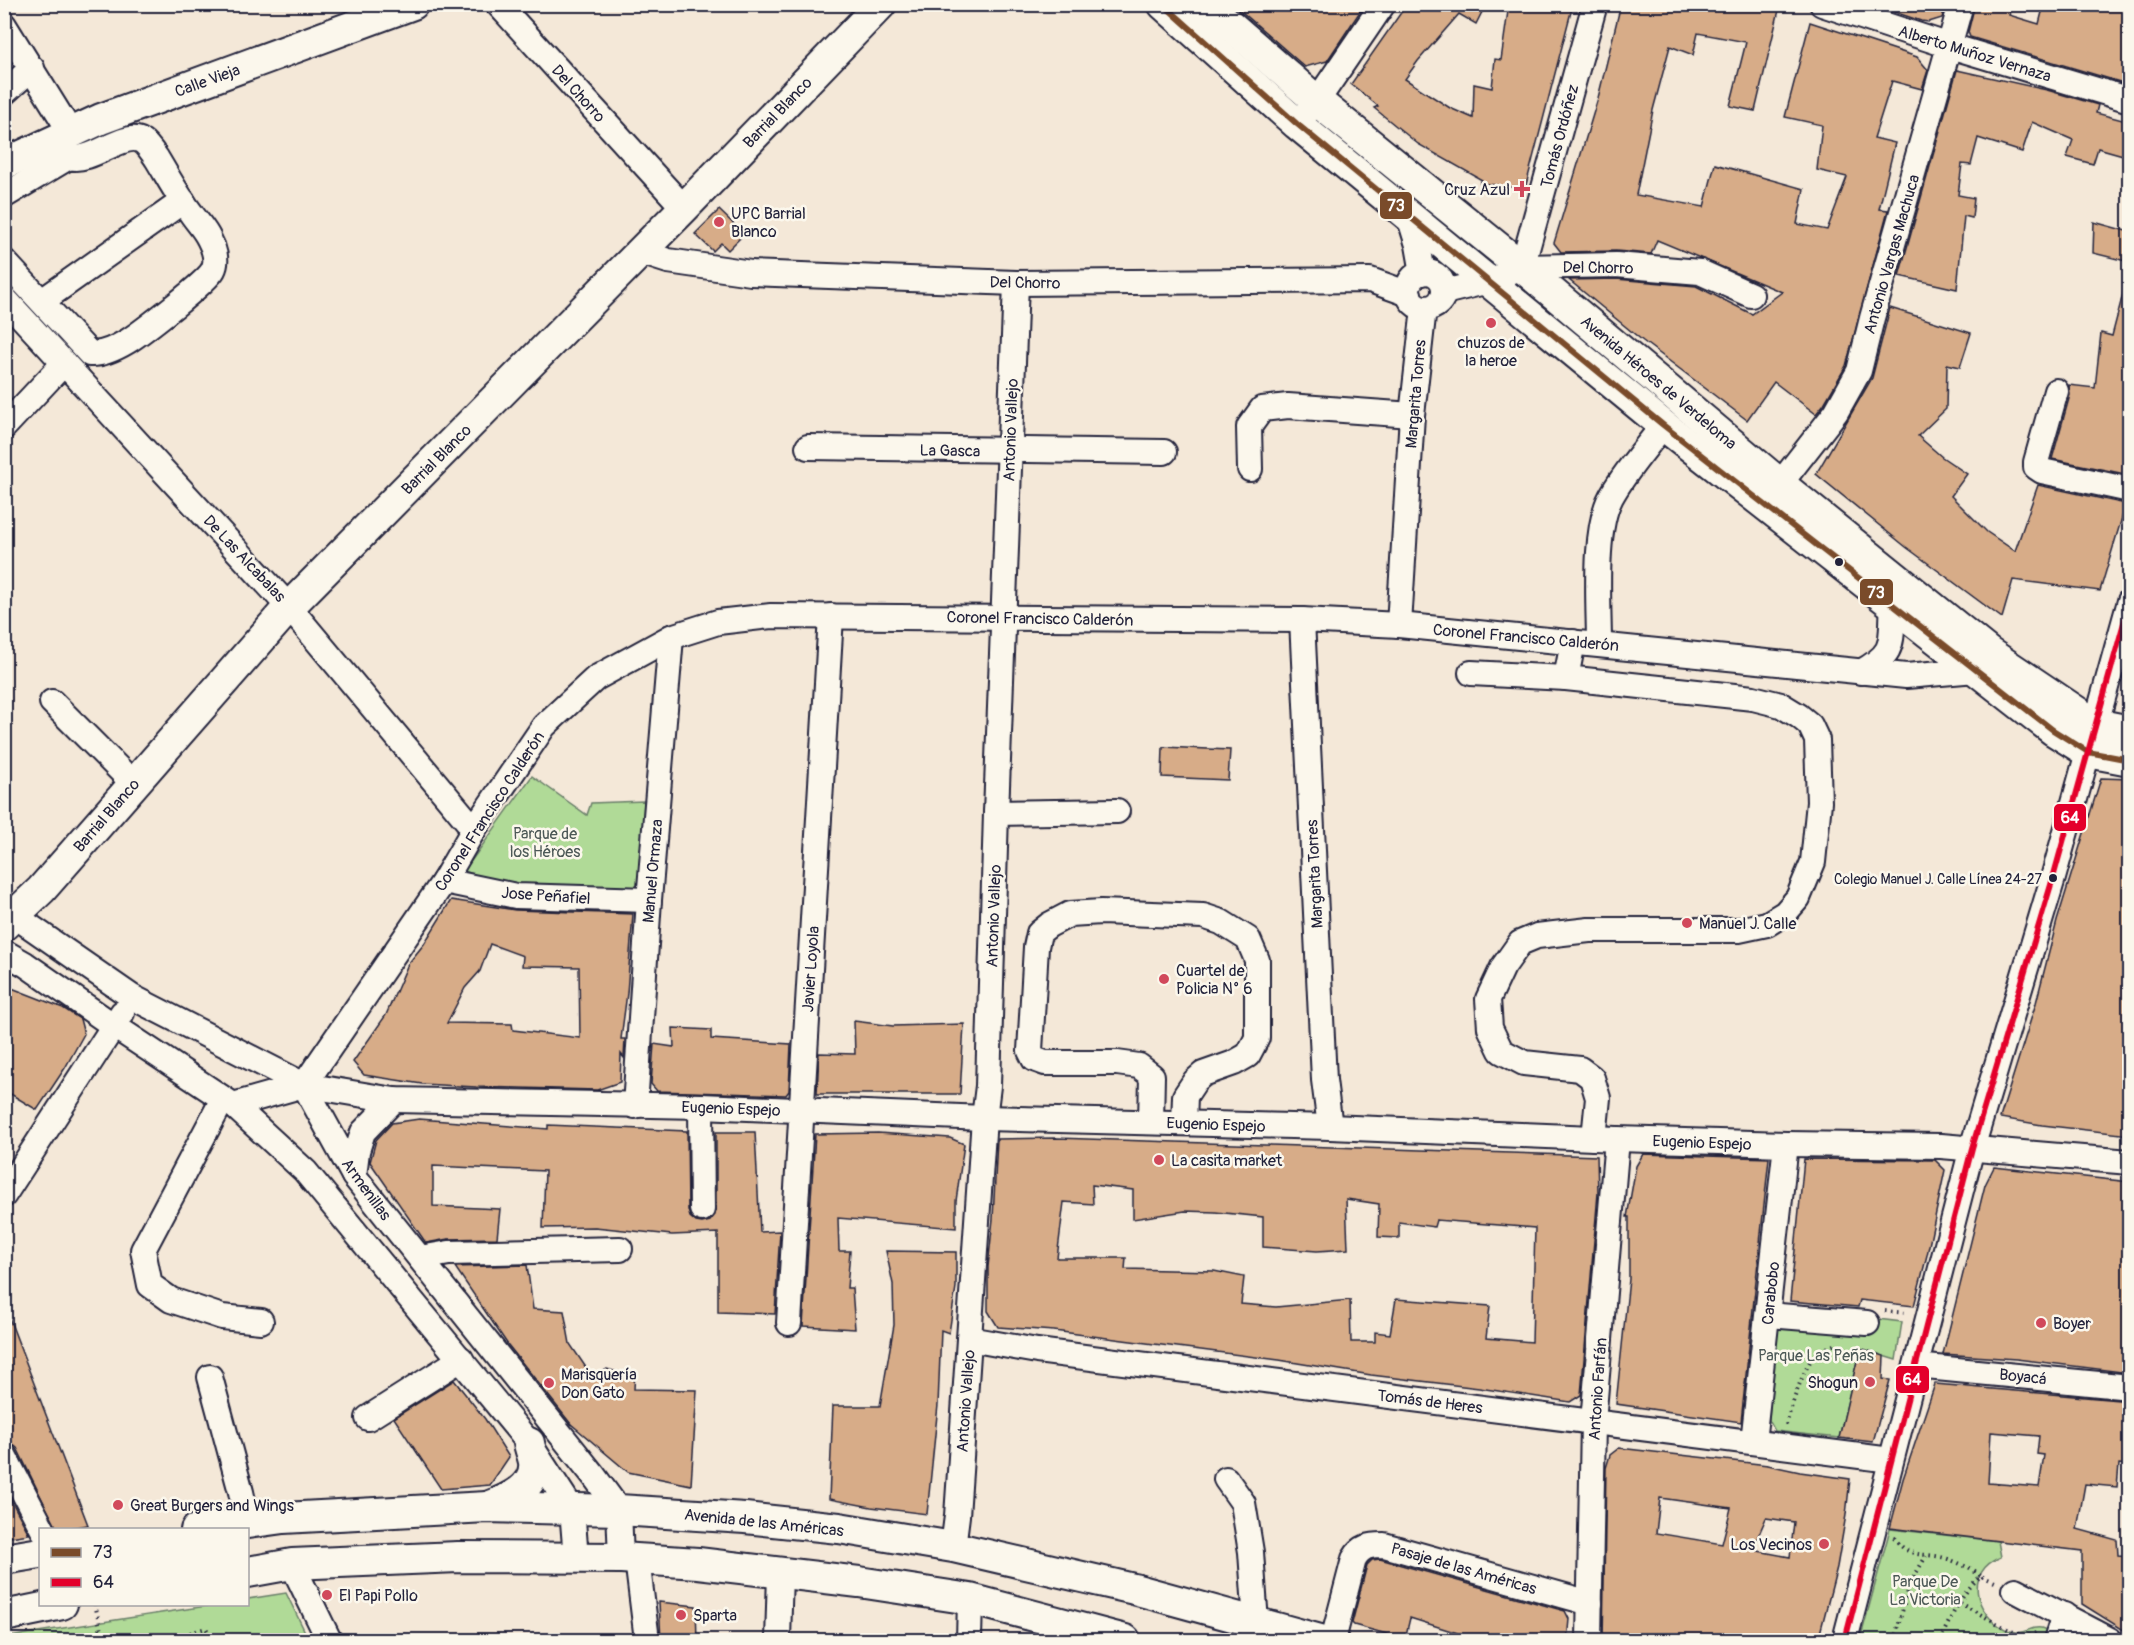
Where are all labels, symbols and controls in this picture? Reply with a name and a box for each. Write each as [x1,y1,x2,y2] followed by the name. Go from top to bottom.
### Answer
[1896,21,2054,87] street label: Alberto Muñoz Vernaza
[172,60,243,102] street label: Calle Vieja
[547,61,610,127] street label: Del Chorro
[739,73,817,152] street label: Barrial Blanco
[1537,82,1583,190] street label: Tomás Ordóñez
[1860,172,1924,336] street label: Antonio Vargas Machuca
[1444,180,1510,200] place label: Cruz Azul
[1515,182,1529,196] marker: Cruz Azul
[1379,191,1413,220] line badge: 73
[1387,196,1405,216] text: 73
[731,204,806,242] place label: UPC Barrial Blanco
[712,215,726,229] marker: UPC Barrial Blanco
[1562,257,1634,279] street label: Del Chorro
[989,272,1061,294] street label: Del Chorro
[1576,312,1740,454] street label: Avenida Héroes de Verdeloma
[1484,316,1498,330] marker: chuzos de la heroe
[1457,333,1525,371] place label: chuzos de la heroe
[1401,339,1431,449] street label: Margarita Torres
[999,378,1023,482] street label: Antonio Vallejo
[397,420,476,499] street label: Barrial Blanco
[919,440,981,462] street label: La Gasca
[199,511,290,606] street label: De Las Alcabalas
[1833,556,1845,568] unlabelled marker
[1859,578,1894,606] line badge: 73
[1867,583,1885,603] text: 73
[946,607,1134,631] street label: Coronel Francisco Calderón
[1432,620,1620,656] street label: Coronel Francisco Calderón
[431,728,549,895] street label: Coronel Francisco Calderón
[69,774,144,857] street label: Barrial Blanco
[2053,803,2087,832] line badge: 64
[2061,808,2080,828] text: 64
[638,818,667,924] street label: Manuel Ormaza
[1302,819,1328,929] street label: Margarita Torres
[510,824,580,862] park label: Parque de los Héroes
[982,864,1006,968] street label: Antonio Vallejo
[1834,871,2043,888] place label: Colegio Manuel J. Calle Línea 24-27
[2047,872,2059,884] marker: Colegio Manuel J. Calle Línea 24-27
[501,883,591,909] street label: Jose Peñafiel
[1699,914,1797,934] place label: Manuel J. Calle
[1680,916,1694,930] marker: Manuel J. Calle
[798,925,824,1013] street label: Javier Loyola
[1176,961,1253,999] place label: Cuartel de Policia N° 6
[1157,972,1171,986] marker: Cuartel de Policia N° 6
[681,1097,781,1121] street label: Eugenio Espejo
[1166,1113,1266,1137] street label: Eugenio Espejo
[1652,1131,1752,1155] street label: Eugenio Espejo
[1171,1151,1283,1171] place label: La casita market
[1152,1153,1166,1167] marker: La casita market
[337,1155,395,1225] street label: Armenillas
[1758,1260,1784,1326] street label: Carabobo
[2053,1314,2091,1334] place label: Boyer
[2034,1316,2048,1330] marker: Boyer
[1584,1337,1612,1441] street label: Antonio Farfán
[1758,1346,1874,1366] park label: Parque Las Peñas
[952,1349,980,1453] street label: Antonio Vallejo
[561,1365,637,1403] place label: Marisquería Don Gato
[1895,1365,1930,1394] line badge: 64
[1998,1365,2048,1389] street label: Boyacá
[1903,1370,1922,1390] text: 64
[1807,1373,1858,1393] place label: Shogun
[1863,1375,1877,1389] marker: Shogun
[542,1376,556,1390] marker: Marisquería Don Gato
[1376,1386,1484,1418] street label: Tomás de Heres
[130,1496,294,1516] place label: Great Burgers and Wings
[111,1498,125,1512] marker: Great Burgers and Wings
[683,1505,845,1541] street label: Avenida de las Américas
[39,1528,249,1606] legend
[1730,1535,1812,1555] place label: Los Vecinos
[1817,1537,1831,1551] marker: Los Vecinos
[1389,1539,1539,1599] street label: Pasaje de las Américas
[93,1541,113,1564] text: 73
[93,1571,114,1594] text: 64
[1889,1572,1961,1610] park label: Parque De La Victoria
[339,1586,418,1606] place label: El Papi Pollo
[320,1588,334,1602] marker: El Papi Pollo
[693,1606,737,1626] place label: Sparta
[674,1608,688,1622] marker: Sparta

